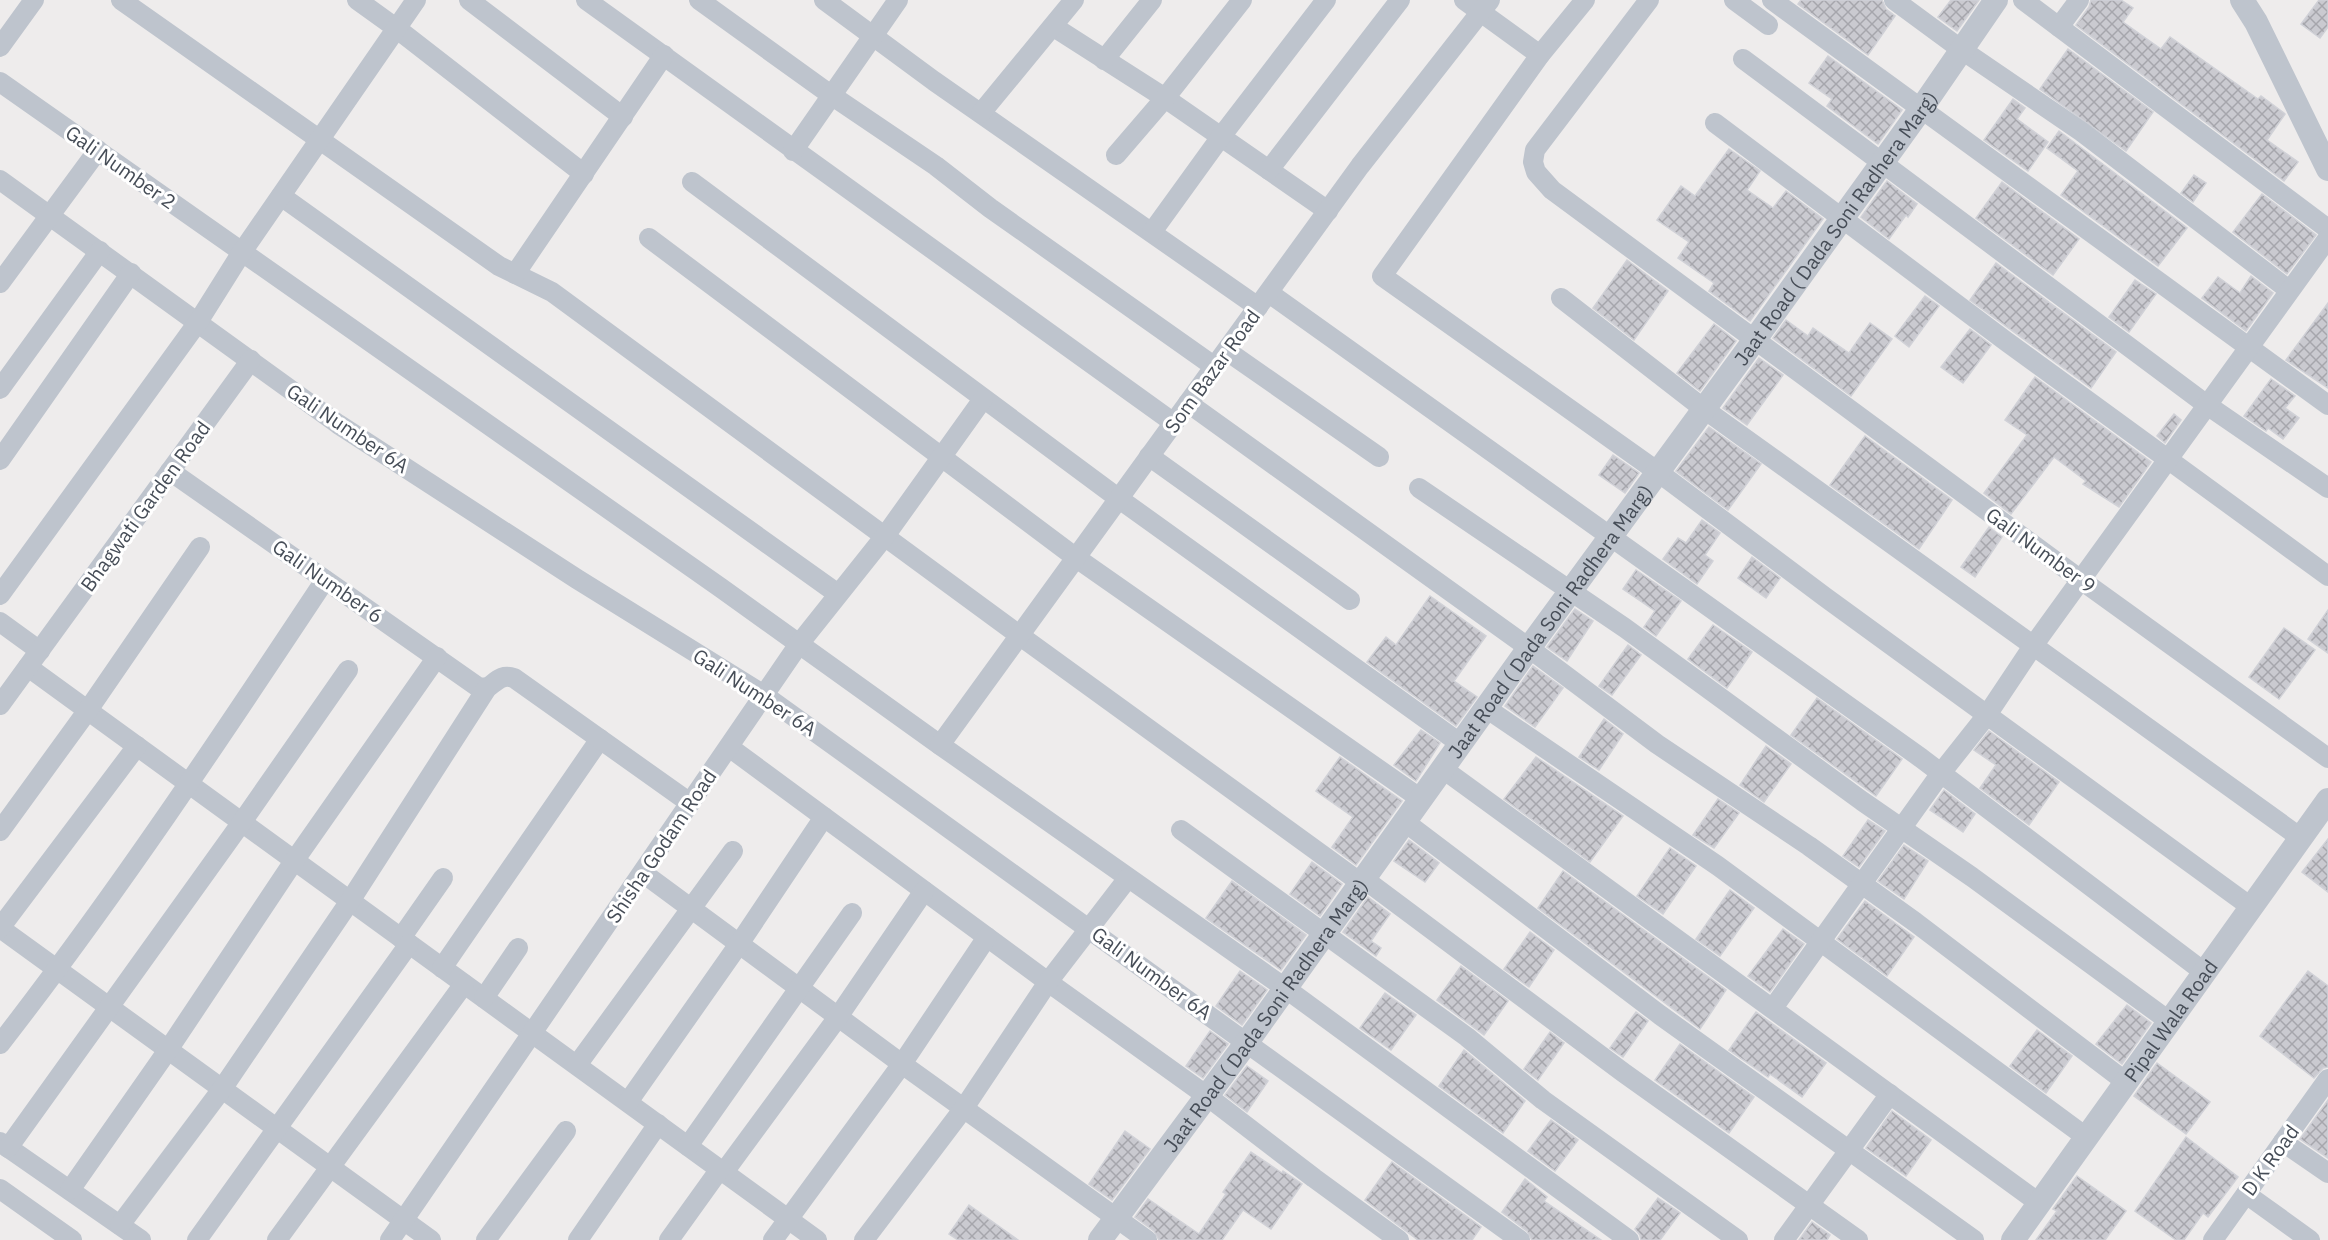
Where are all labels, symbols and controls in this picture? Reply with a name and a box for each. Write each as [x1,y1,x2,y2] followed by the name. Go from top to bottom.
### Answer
[1727,85,1943,371] street label: Jaat Road ( Dada Soni Radhera Marg)
[60,119,182,215] street label: Gali Number 2
[1158,304,1266,438] street label: Som Bazar Road
[282,377,415,479] street label: Gali Number 6A
[74,415,216,597] street label: Bhagwati Garden Road
[1441,479,1658,763] street label: Jaat Road ( Dada Soni Radhera Marg)
[1981,501,2101,599] street label: Gali Number 9
[267,533,389,629] street label: Gali Number 6
[688,642,822,742] street label: Gali Number 6A
[599,764,723,928] street label: Shisha Godam Road
[1156,873,1373,1157] street label: Jaat Road ( Dada Soni Radhera Marg)
[1087,920,1218,1026] street label: Gali Number 6A
[2117,954,2223,1087] street label: Pipal Wala Road
[2235,1119,2305,1201] street label: D K Road

